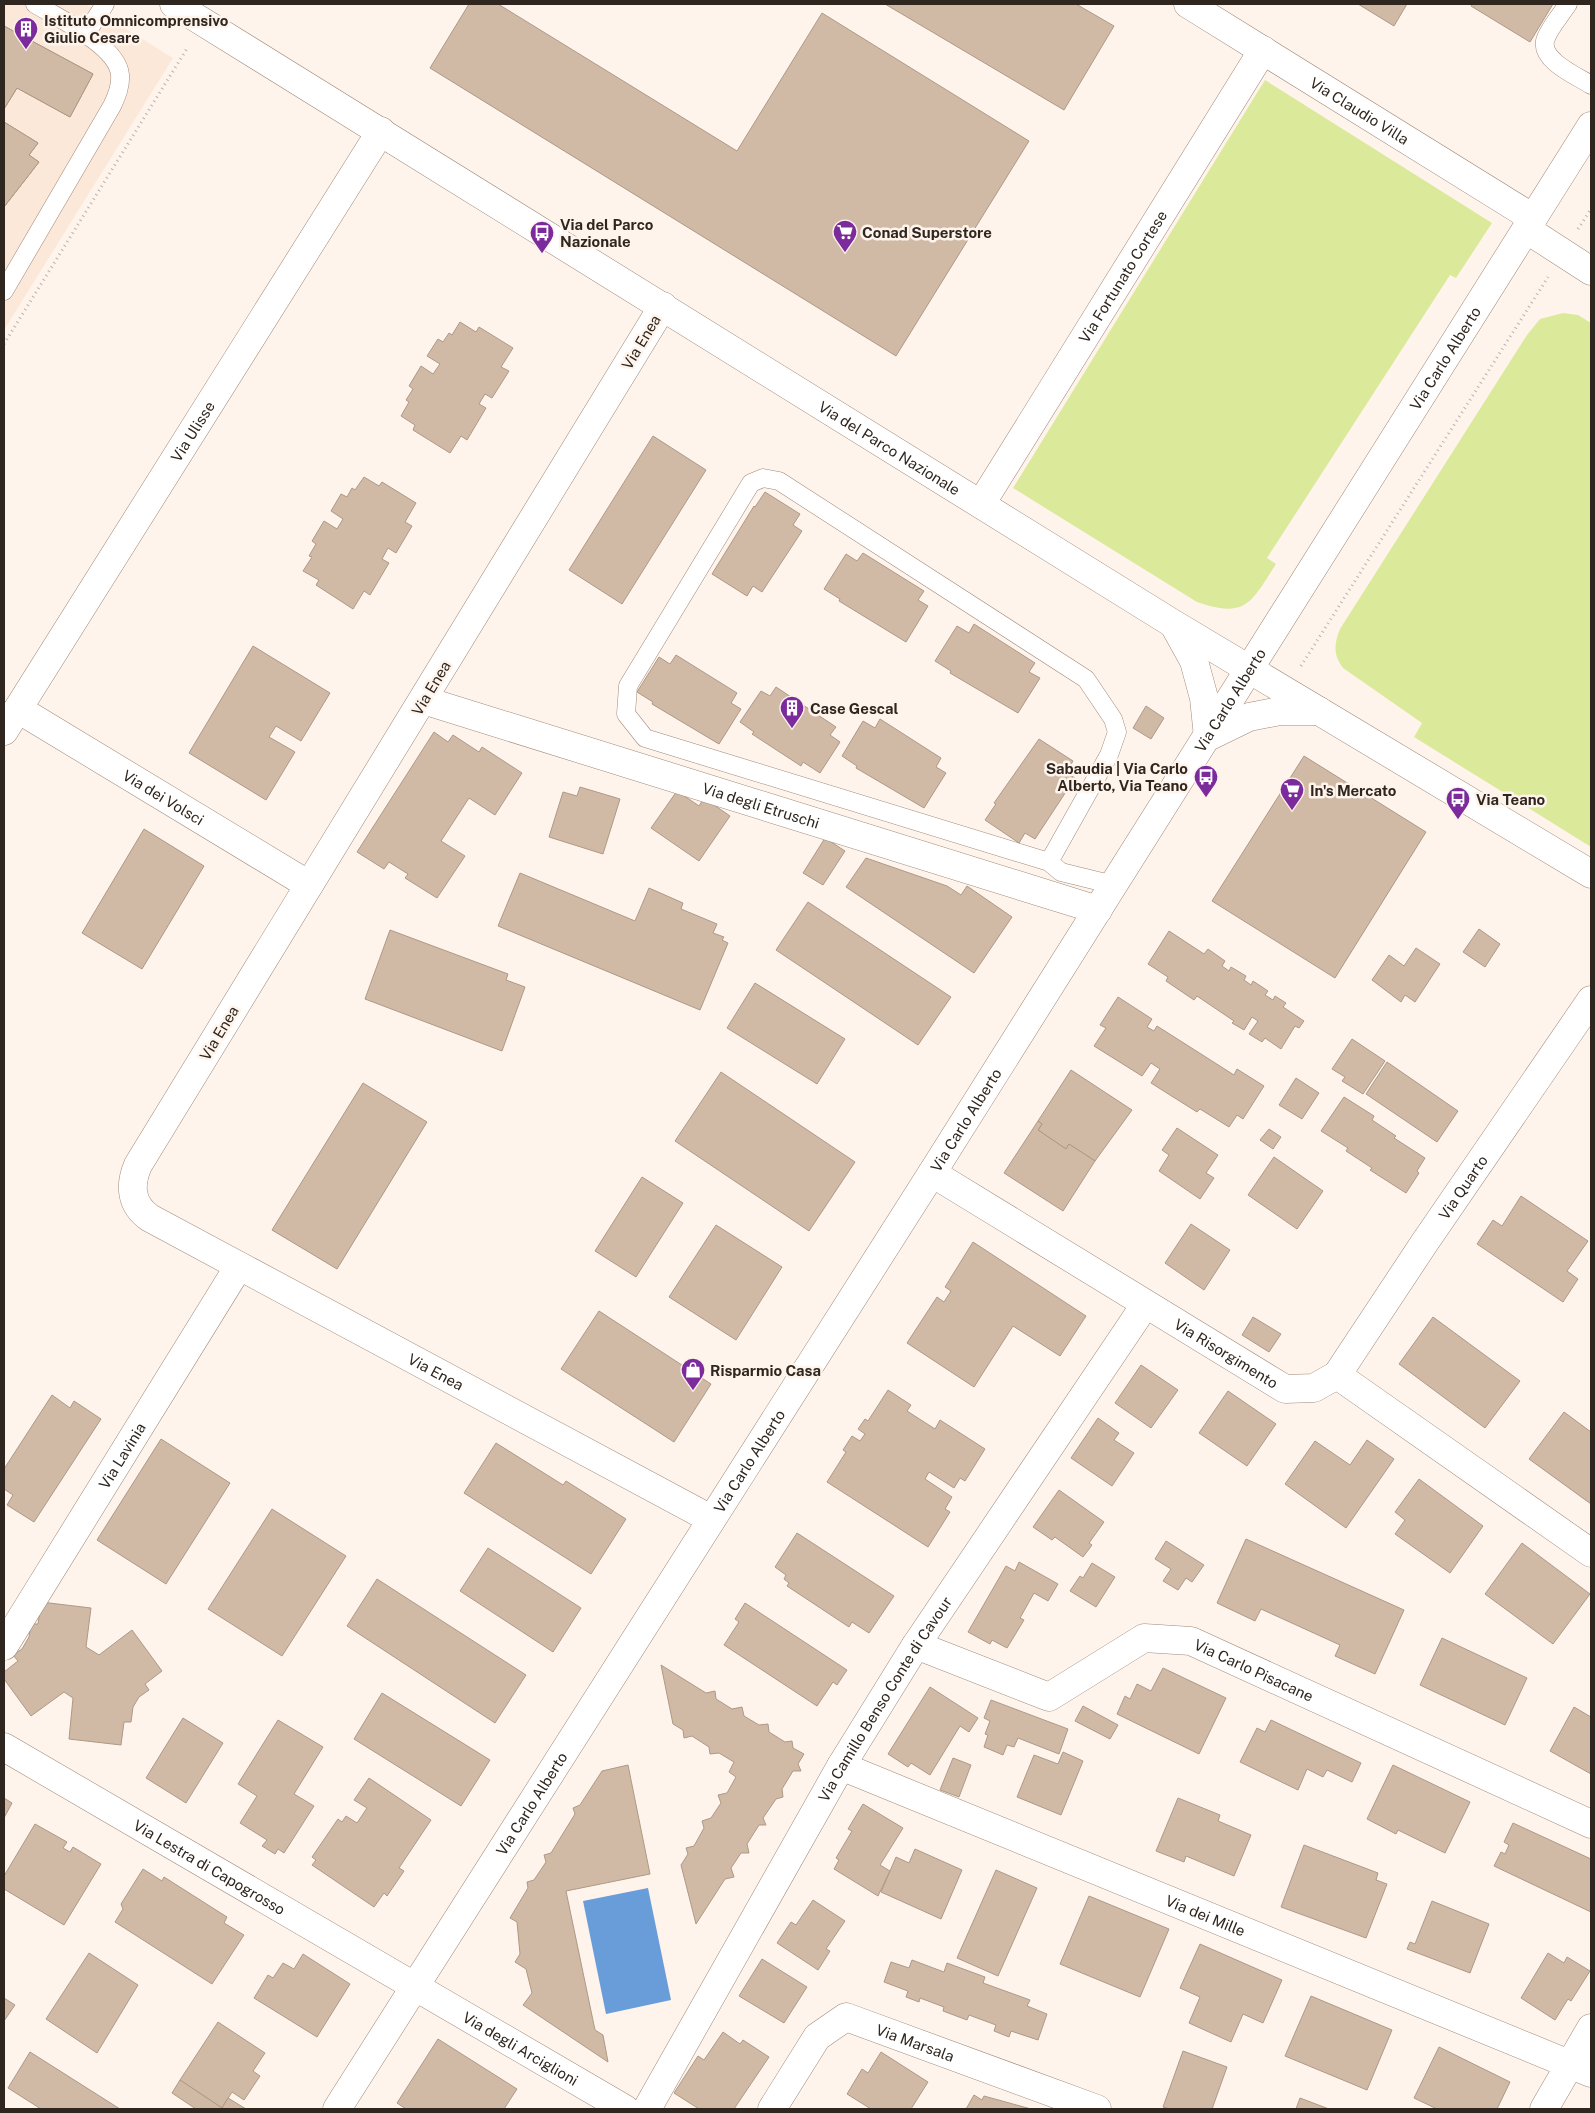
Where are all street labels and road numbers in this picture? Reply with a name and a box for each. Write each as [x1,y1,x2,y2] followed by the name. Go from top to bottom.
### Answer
[1307,73,1412,148] street label: Via Claudio Villa
[1075,207,1170,345] street label: Via Fortunato Cortese
[1406,303,1484,413] street label: Via Carlo Alberto
[618,312,664,372] street label: Via Enea
[167,398,218,465] street label: Via Ulisse
[816,398,963,498] street label: Via del Parco Nazionale
[1191,645,1269,755] street label: Via Carlo Alberto
[408,658,454,718] street label: Via Enea
[120,766,207,828] street label: Via dei Volsci
[700,779,822,831] street label: Via degli Etruschi
[196,1003,242,1063] street label: Via Enea
[927,1065,1004,1175] street label: Via Carlo Alberto
[1435,1152,1491,1222] street label: Via Quarto
[1171,1315,1281,1391] street label: Via Risorgimento
[405,1350,467,1393] street label: Via Enea
[710,1406,788,1516] street label: Via Carlo Alberto
[95,1419,149,1492] street label: Via Lavinia
[814,1593,955,1804] street label: Via Camillo Benso Conte di Cavour
[1192,1635,1316,1704] street label: Via Carlo Pisacane
[492,1749,570,1858] street label: Via Carlo Alberto
[131,1816,289,1918] street label: Via Lestra di Capogrosso
[1163,1891,1248,1939] street label: Via dei Mille
[460,2008,581,2088] street label: Via degli Arciglioni
[874,2020,957,2064] street label: Via Marsala

